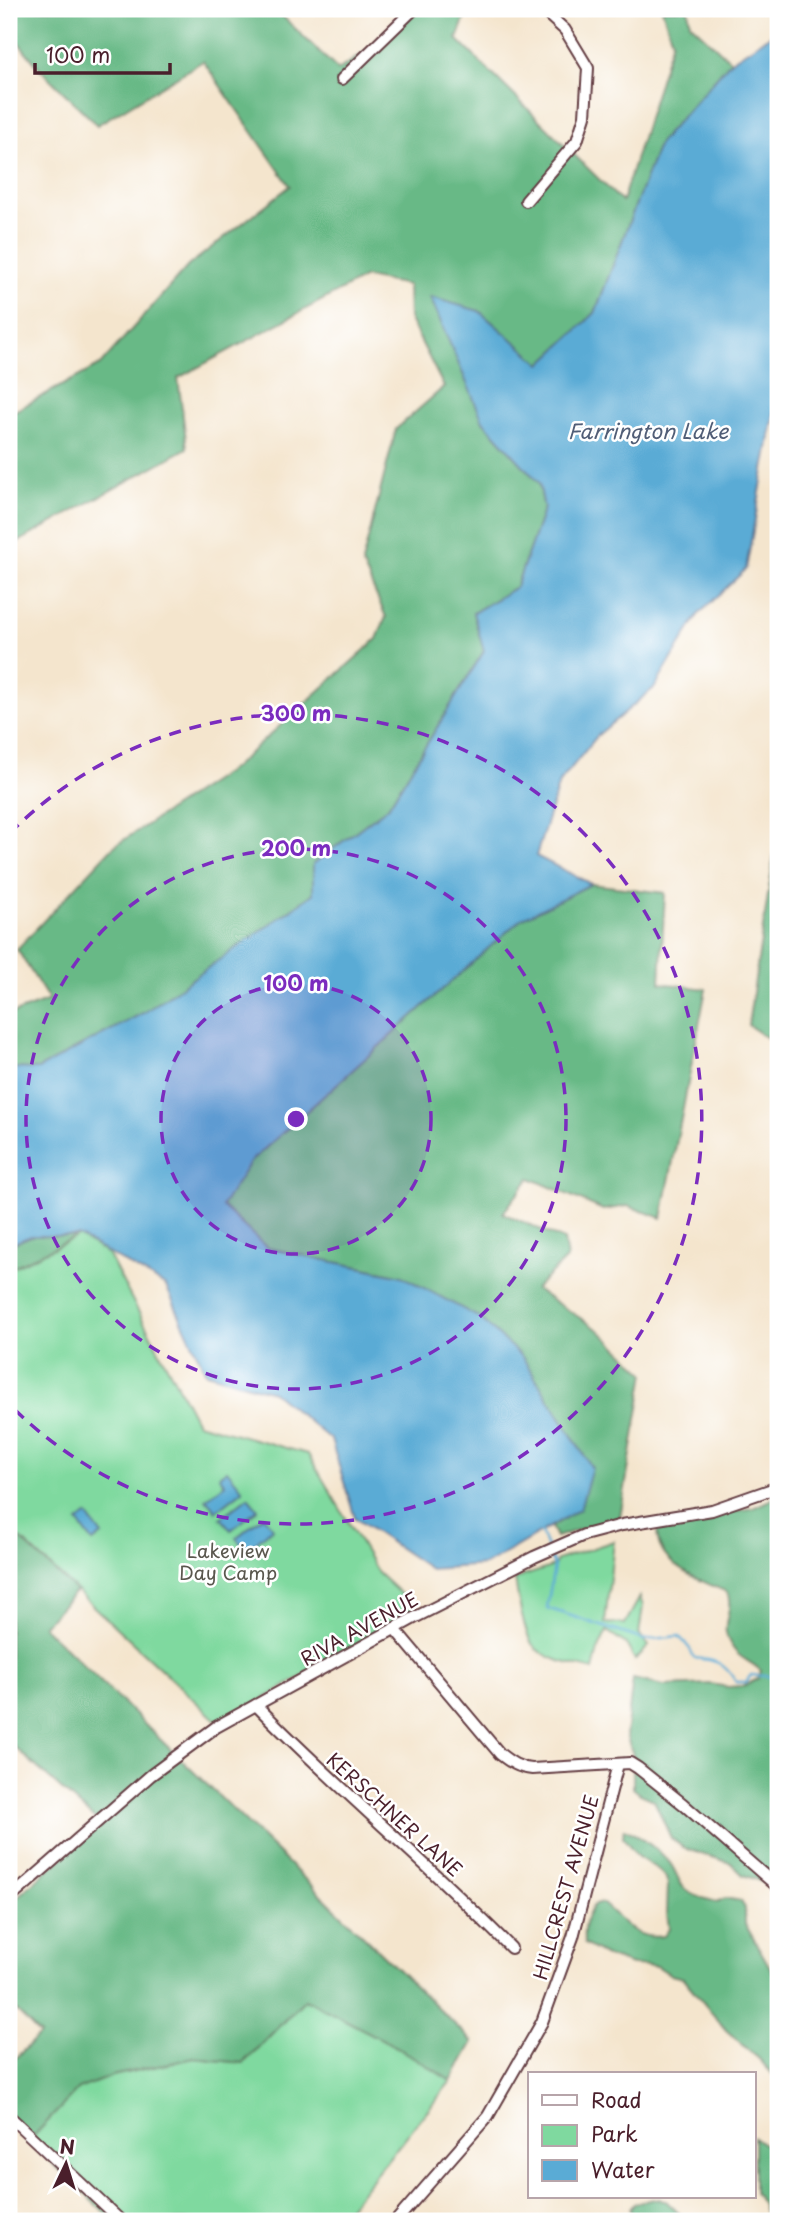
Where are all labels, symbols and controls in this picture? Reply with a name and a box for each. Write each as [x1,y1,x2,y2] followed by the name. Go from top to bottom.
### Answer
[35,32,170,76] scale bar
[46,38,110,70] text: 100 m
[568,414,730,446] water label: Farrington Lake
[261,696,331,728] text: 300 m
[261,831,331,863] text: 200 m
[263,966,329,998] text: 100 m
[284,1107,308,1131] centre of rings
[179,1536,277,1586] park label: Lakeview Day Camp
[295,1584,423,1672] street label: RIVA AVENUE
[321,1745,469,1883] street label: KERSCHNER LANE
[525,1791,605,1983] street label: HILLCREST AVENUE
[528,2072,756,2198] legend
[591,2083,642,2115] text: Road
[591,2117,638,2149] text: Park
[32,2128,102,2198] north arrow
[59,2132,76,2161] text: N
[591,2153,655,2185] text: Water

